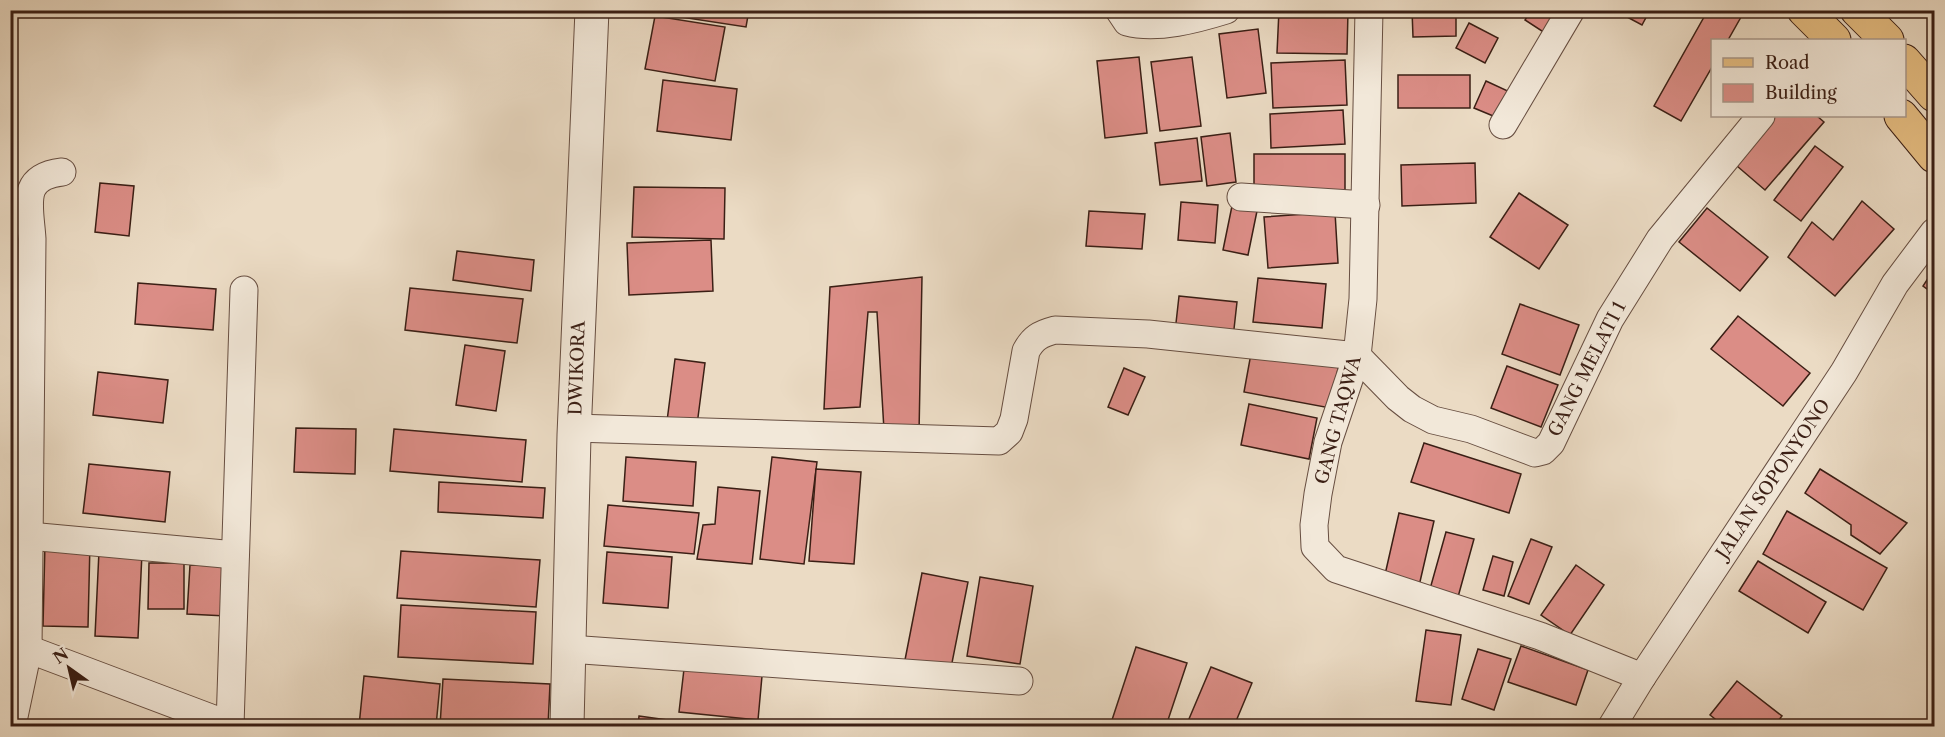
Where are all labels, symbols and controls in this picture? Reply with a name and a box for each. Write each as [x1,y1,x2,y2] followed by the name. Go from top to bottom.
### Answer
[1711,39,1906,117] legend
[1765,52,1810,74] text: Road
[1765,82,1837,104] text: Building
[1543,297,1631,440] street label: GANG MELATI 1
[564,320,590,416] street label: DWIKORA
[1310,353,1366,487] street label: GANG TAQWA
[1710,395,1835,566] street label: JALAN SOPONYONO
[39,638,99,698] north arrow
[49,643,72,668] text: N

